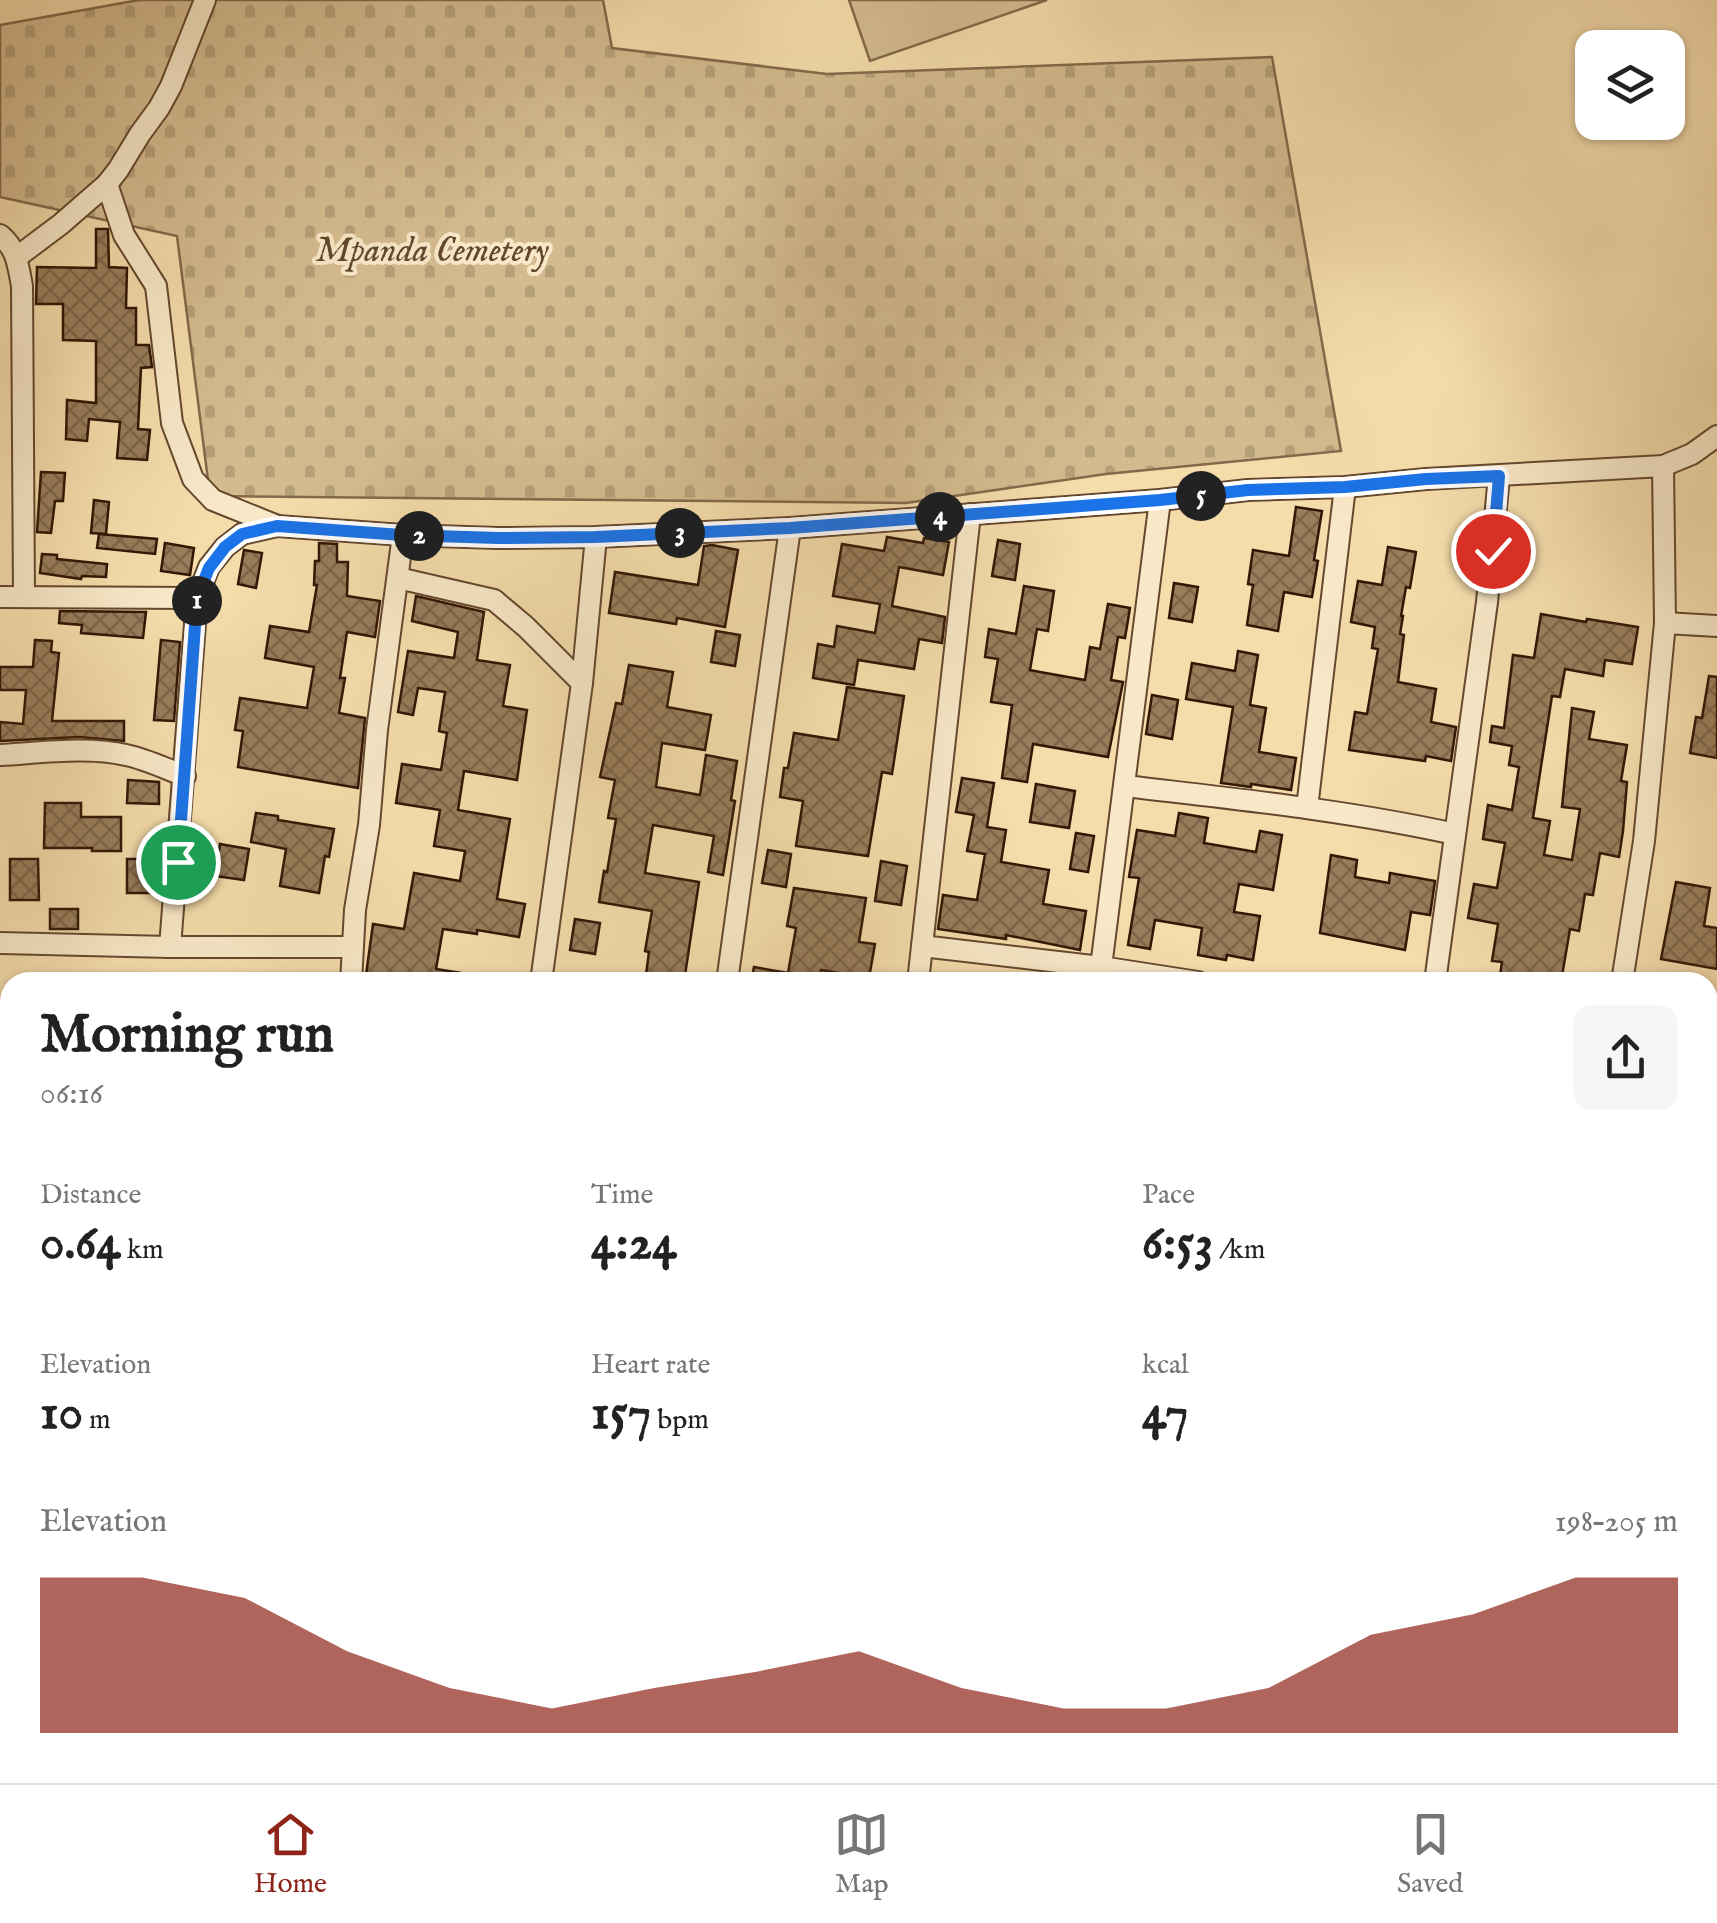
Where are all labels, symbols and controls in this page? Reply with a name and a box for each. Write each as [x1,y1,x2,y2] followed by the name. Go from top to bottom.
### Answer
[1575,30,1685,140] map controls
[1575,30,1685,140] button: layers
[316,229,549,274] park label: Mpanda Cemetery
[1176,471,1226,521] pin: 5
[1196,478,1206,513] text: 5
[915,492,965,542] pin: 4
[933,499,947,534] text: 4
[655,508,705,558] pin: 3
[1451,509,1536,594] pin
[394,511,444,561] pin: 2
[675,515,685,550] text: 3
[412,518,426,553] text: 2
[1466,524,1521,579] icon: check
[172,576,222,626] pin: 1
[192,583,202,618] text: 1
[136,820,221,905] pin
[151,835,206,890] icon: arrive
[40,1001,334,1071] text: Morning run
[1573,1005,1678,1110] button: share
[40,1074,103,1115] text: 06:16
[40,1178,141,1213] text: Distance
[591,1178,653,1213] text: Time
[1142,1178,1195,1213] text: Pace
[40,1213,121,1276] text: 0.64
[591,1213,677,1276] text: 4:24
[1142,1213,1213,1276] text: 6:53
[121,1233,164,1268] text: km
[1213,1233,1265,1268] text: /km
[40,1348,151,1383] text: Elevation
[591,1348,710,1383] text: Heart rate
[1142,1348,1189,1383] text: kcal
[40,1383,83,1446] text: 10
[591,1383,651,1446] text: 157
[1142,1383,1188,1446] text: 47
[83,1403,111,1438] text: m
[651,1403,709,1438] text: bpm
[40,1502,167,1543] text: Elevation
[1555,1502,1678,1543] text: 198–205 m
[254,1807,327,1902] tab: Home
[834,1807,889,1902] tab: Map
[1397,1807,1463,1902] tab: Saved

